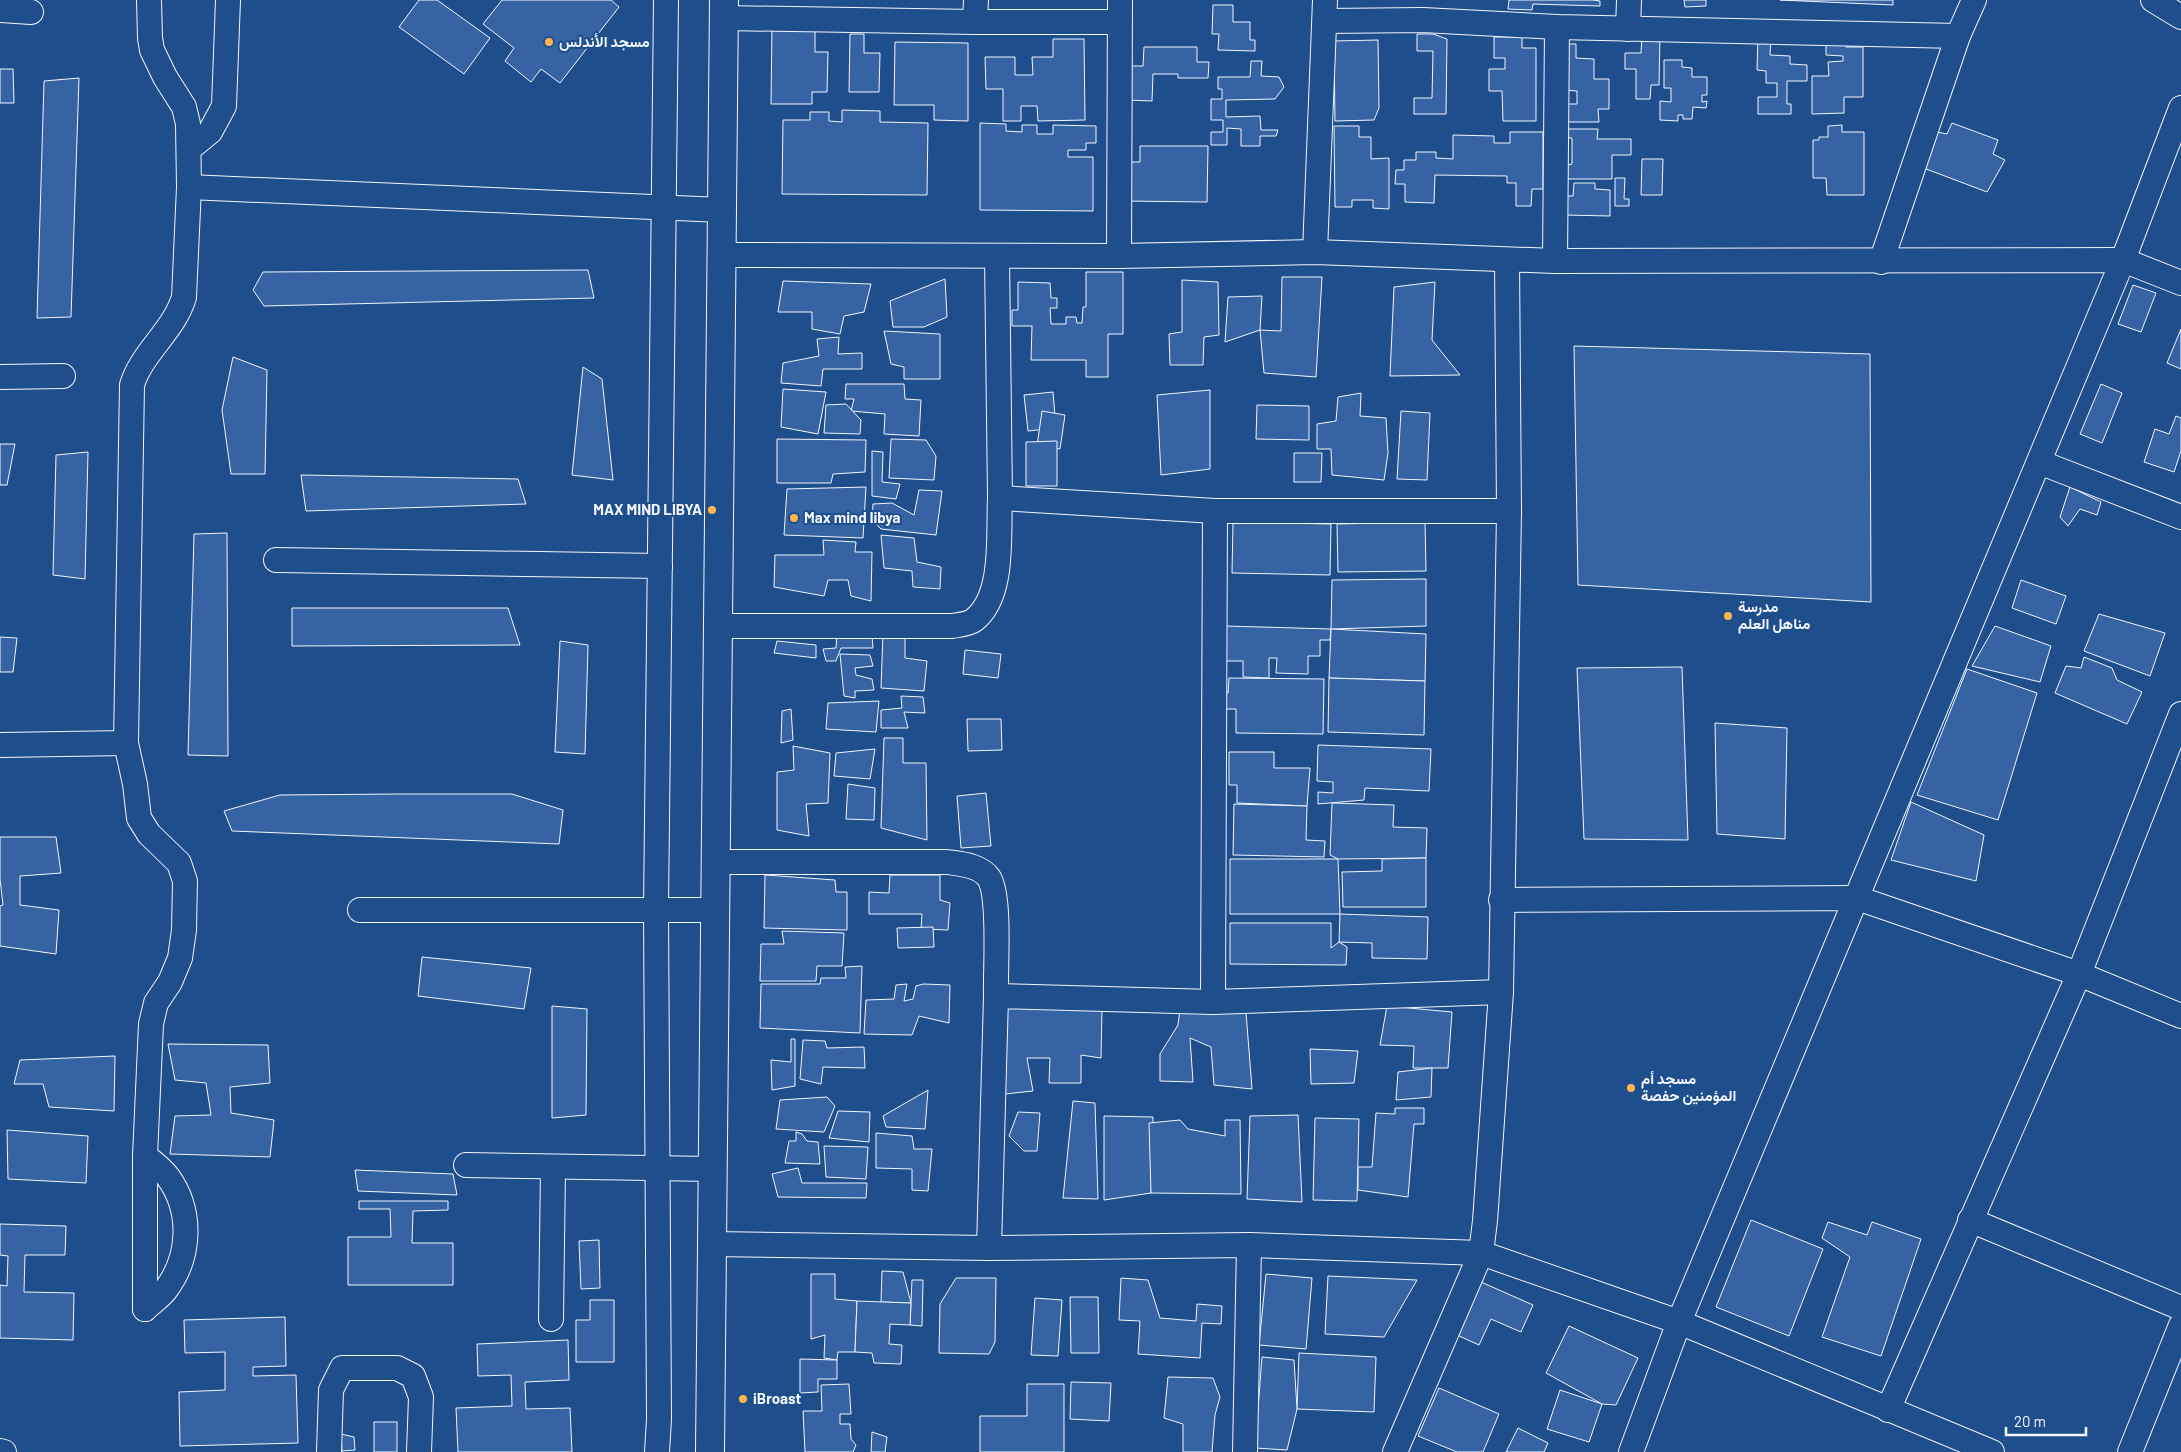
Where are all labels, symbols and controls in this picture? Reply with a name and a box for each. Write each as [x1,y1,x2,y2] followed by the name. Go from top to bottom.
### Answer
[559,32,650,51] place label: مسجد الأندلس
[543,36,555,48] marker: مسجد الأندلس
[593,500,702,518] place label: MAX MIND LIBYA
[706,504,718,516] marker: MAX MIND LIBYA
[804,508,901,526] place label: Max mind libya
[788,512,800,524] marker: Max mind libya
[1738,597,1811,634] place label: مدرسة مناهل العلم
[1722,610,1734,622] marker: مدرسة مناهل العلم
[1641,1069,1736,1105] place label: مسجد أم المؤمنين حفصة
[1625,1082,1637,1094] marker: مسجد أم المؤمنين حفصة
[753,1389,801,1407] place label: iBroast
[737,1393,749,1405] marker: iBroast
[2006,1404,2086,1436] scale bar
[2014,1412,2046,1430] text: 20 m

